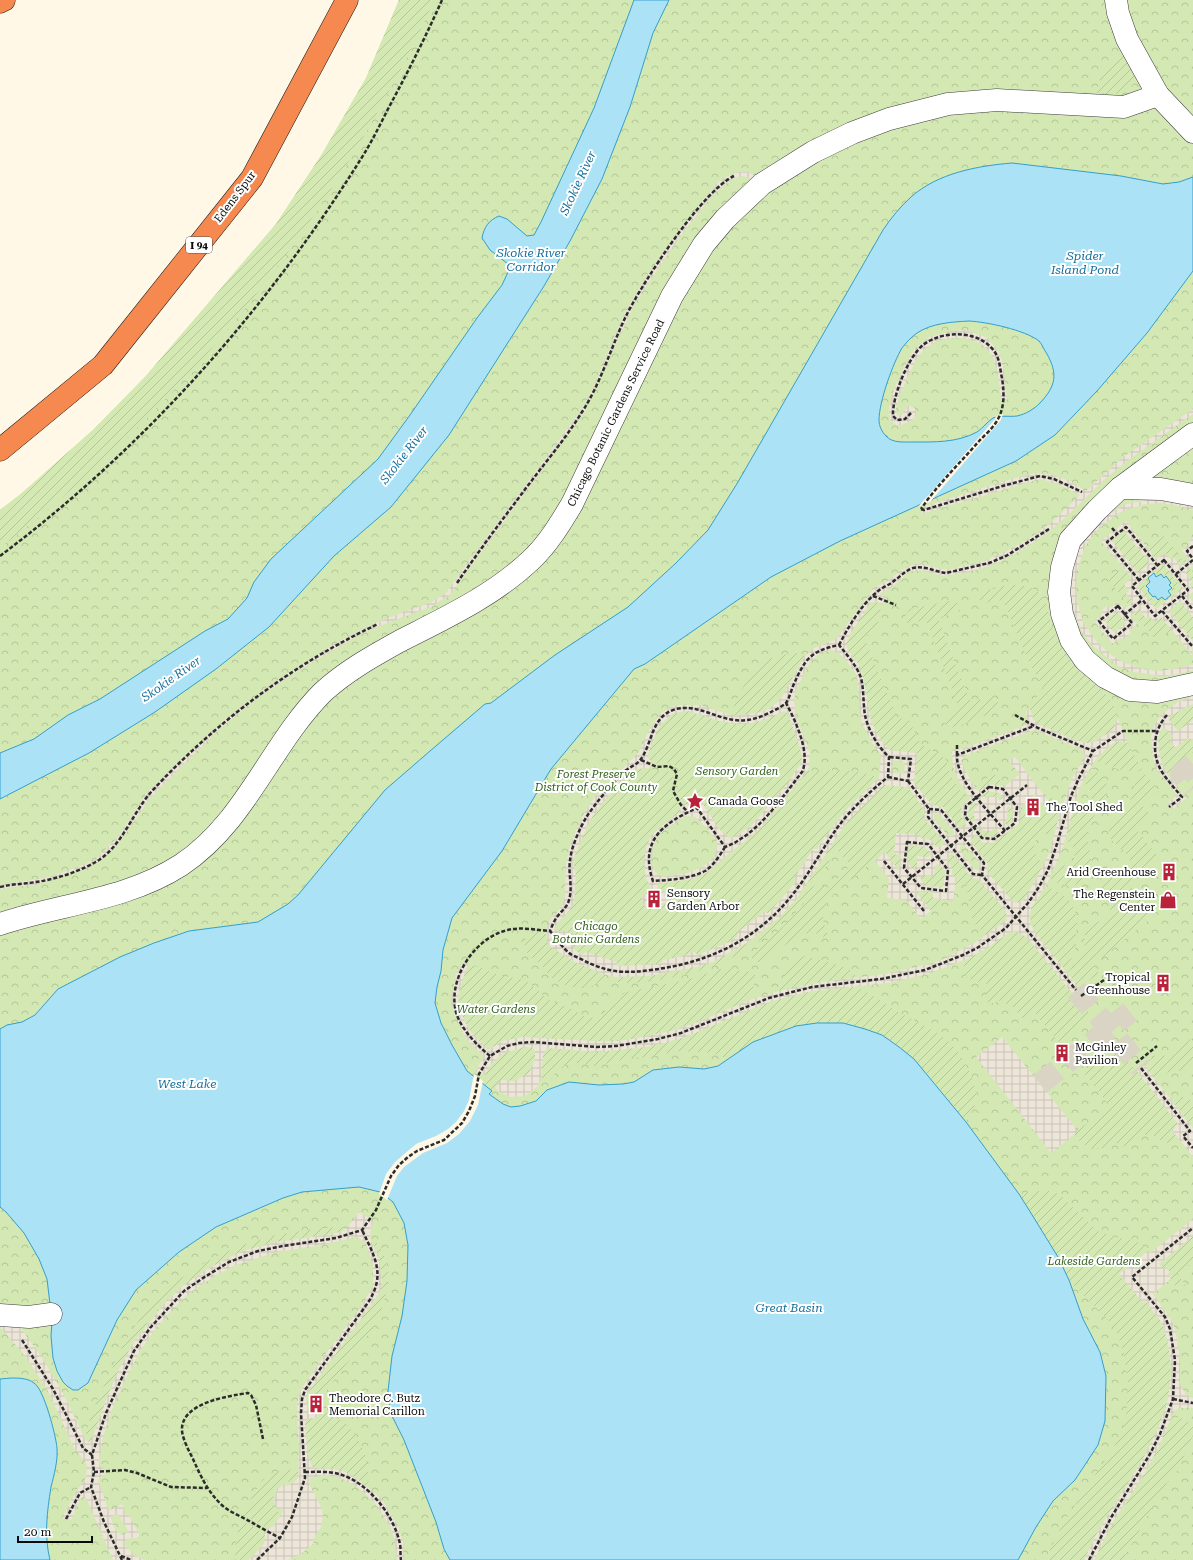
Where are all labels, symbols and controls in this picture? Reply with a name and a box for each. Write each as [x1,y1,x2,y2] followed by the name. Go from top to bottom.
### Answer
[557,149,599,218] water label: Skokie River
[212,168,259,225] street label: Edens Spur
[186,237,212,253] road number: I 94
[495,246,566,274] water label: Skokie River Corridor
[1050,249,1120,277] water label: Spider Island Pond
[565,317,667,509] street label: Chicago Botanic Gardens Service Road
[377,423,431,487] water label: Skokie River
[138,653,203,705] water label: Skokie River
[695,765,779,778] park label: Sensory Garden
[534,768,658,794] park label: Forest Preserve District of Cook County
[685,791,705,811] place icon: Canada Goose
[708,795,784,808] place label: Canada Goose
[1023,797,1043,817] building icon: The Tool Shed
[1046,801,1123,814] place label: The Tool Shed
[1159,862,1179,882] building icon: Arid Greenhouse
[1066,866,1156,879] place label: Arid Greenhouse
[667,887,740,913] place label: Sensory Garden Arbor
[1073,888,1155,914] place label: The Regenstein Center
[644,889,664,909] building icon: Sensory Garden Arbor
[1158,890,1178,910] shop icon: The Regenstein Center
[551,920,640,946] park label: Chicago Botanic Gardens
[1086,971,1151,997] place label: Tropical Greenhouse
[1153,973,1173,993] building icon: Tropical Greenhouse
[457,1003,535,1016] park label: Water Gardens
[1075,1041,1127,1067] place label: McGinley Pavilion
[1052,1043,1072,1063] building icon: McGinley Pavilion
[158,1077,216,1091] water label: West Lake
[1047,1255,1140,1268] park label: Lakeside Gardens
[755,1301,823,1315] water label: Great Basin
[329,1392,425,1418] place label: Theodore C. Butz Memorial Carillon
[306,1394,326,1414] building icon: Theodore C. Butz Memorial Carillon
[18,1518,92,1544] scale bar
[24,1525,51,1539] text: 20 m

